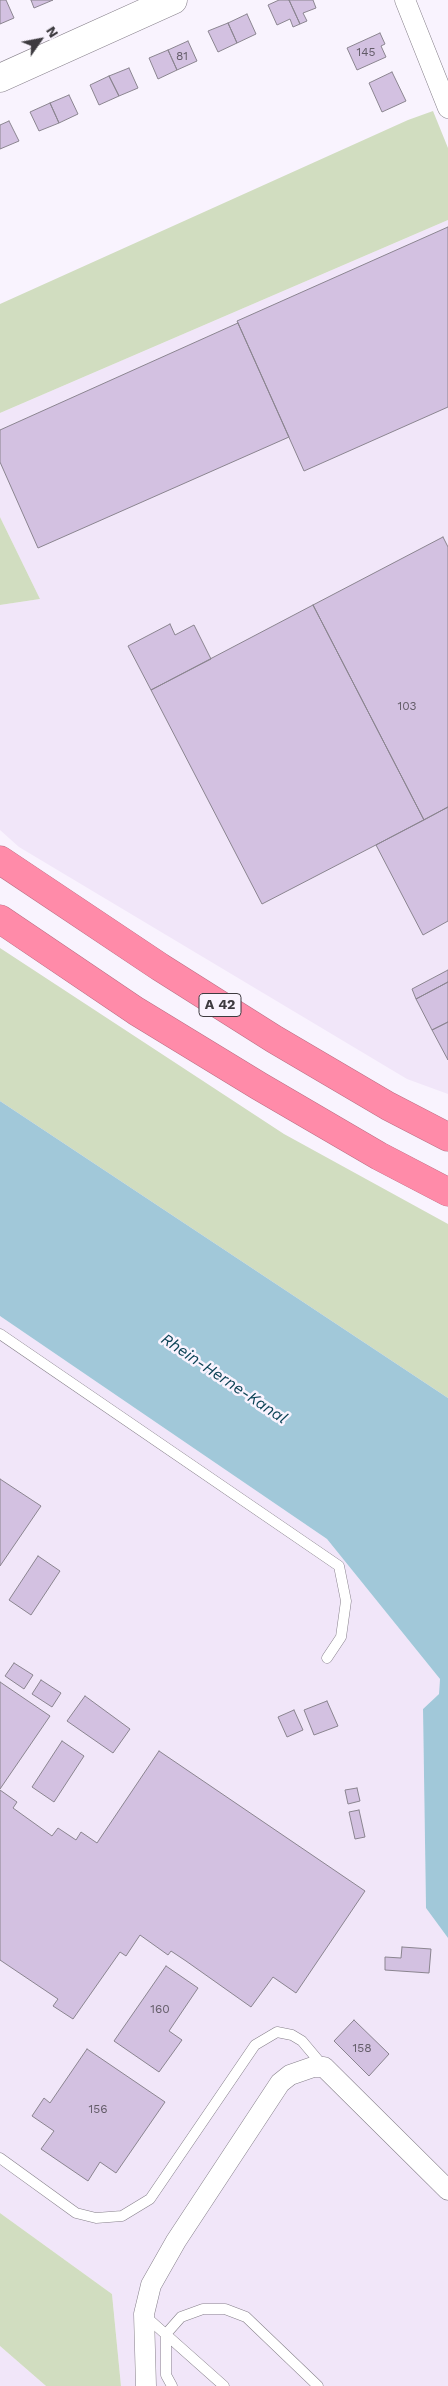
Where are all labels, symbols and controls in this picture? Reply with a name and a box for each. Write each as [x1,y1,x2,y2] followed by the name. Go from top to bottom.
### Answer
[15,15,65,65] north arrow
[43,23,62,41] text: N
[357,45,375,59] house number: 145
[176,49,188,63] house number: 81
[398,699,416,713] house number: 103
[199,994,241,1016] road number: A 42
[157,1330,291,1428] water label: Rhein-Herne-Kanal
[150,2002,170,2016] house number: 160
[352,2041,372,2055] house number: 158
[89,2102,107,2116] house number: 156

